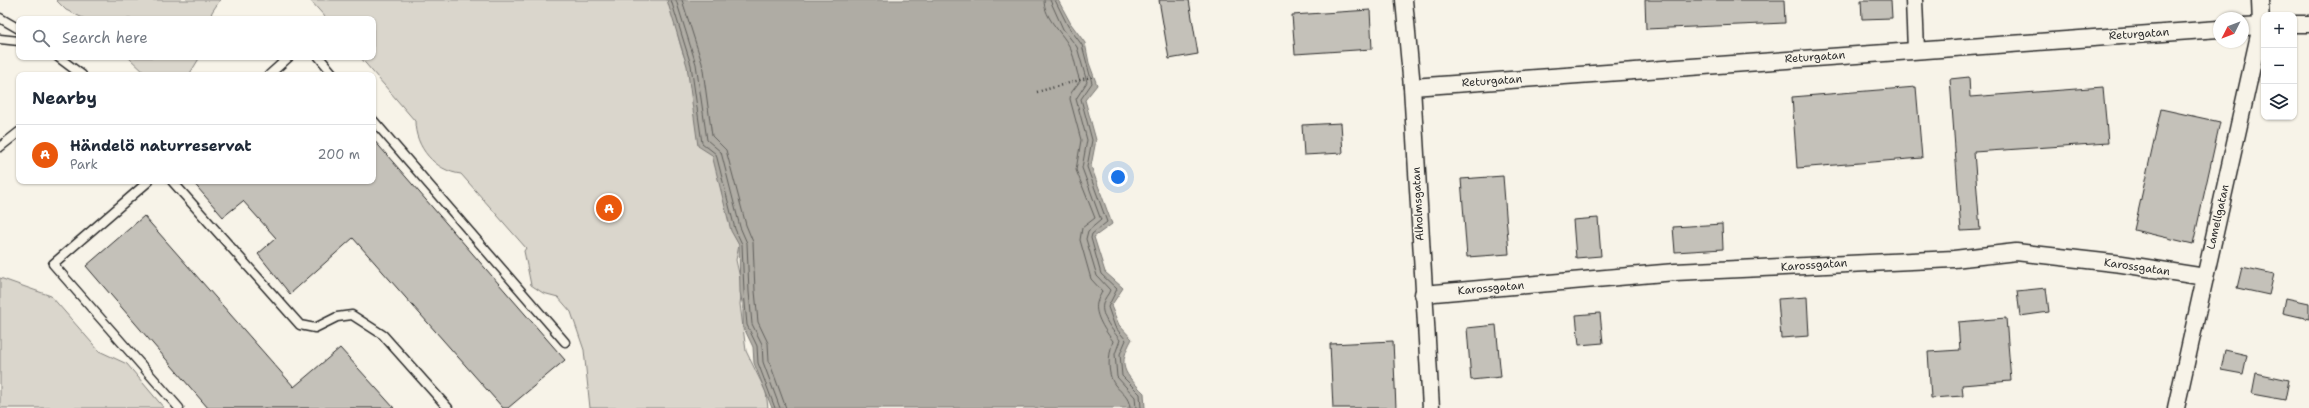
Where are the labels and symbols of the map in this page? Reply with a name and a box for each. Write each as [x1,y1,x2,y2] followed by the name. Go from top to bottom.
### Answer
[2213,12,2249,48] north arrow
[2108,24,2170,44] street label: Returgatan
[1784,47,1846,67] street label: Returgatan
[1461,71,1523,91] street label: Returgatan
[1409,166,1427,241] street label: Alholmsgatan
[1108,167,1128,187] your location
[2203,183,2233,251] street label: Lamellgatan
[596,193,622,223] pin: A
[1780,255,1848,275] street label: Karossgatan
[2103,255,2171,279] street label: Karossgatan
[1457,278,1525,298] street label: Karossgatan

